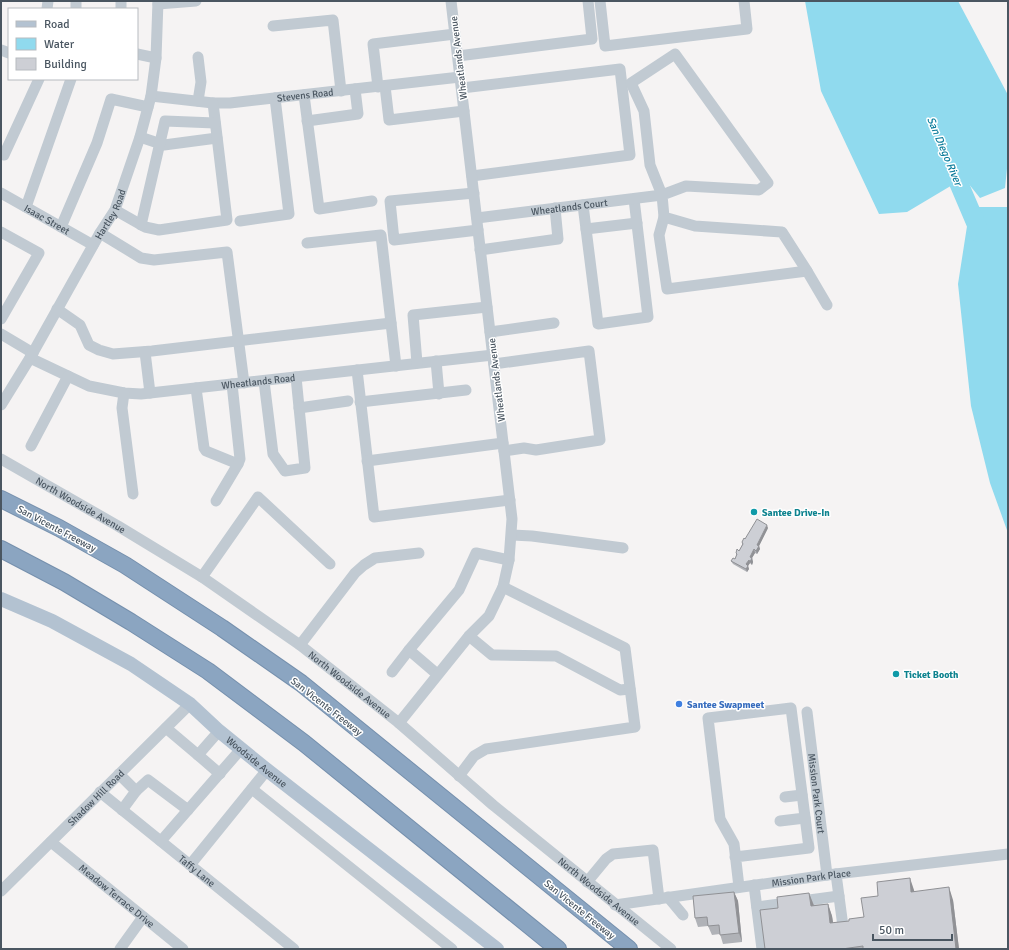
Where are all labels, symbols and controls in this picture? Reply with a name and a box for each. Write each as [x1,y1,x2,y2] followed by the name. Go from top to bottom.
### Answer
[8,8,138,80] legend
[448,15,470,100] street label: Wheatlands Avenue
[44,17,70,32] text: Road
[44,37,75,52] text: Water
[44,57,87,72] text: Building
[276,86,334,105] street label: Stevens Road
[924,115,966,189] water label: San Diego River
[93,188,129,242] street label: Hartley Road
[530,197,609,218] street label: Wheatlands Court
[22,202,72,238] street label: Isaac Street
[486,337,508,422] street label: Wheatlands Avenue
[221,372,296,392] street label: Wheatlands Road
[33,475,128,536] street label: North Woodside Avenue
[15,503,98,555] street label: San Vicente Freeway
[749,507,759,517] marker: Santee Drive-In
[762,507,830,519] place label: Santee Drive-In
[306,649,393,721] street label: North Woodside Avenue
[891,669,901,679] marker: Ticket Booth
[904,669,959,681] place label: Ticket Booth
[288,675,365,739] street label: San Vicente Freeway
[674,699,684,709] marker: Santee Swapmeet
[687,699,764,711] place label: Santee Swapmeet
[223,734,289,790] street label: Woodside Avenue
[805,753,827,835] street label: Mission Park Court
[65,768,127,829] street label: Shadow Hill Road
[176,853,217,890] street label: Taffy Lane
[555,855,642,929] street label: North Woodside Avenue
[76,862,157,930] street label: Meadow Terrace Drive
[771,867,852,890] street label: Mission Park Place
[542,878,617,942] street label: San Vicente Freeway
[873,916,952,942] scale bar
[879,923,904,938] text: 50 m

